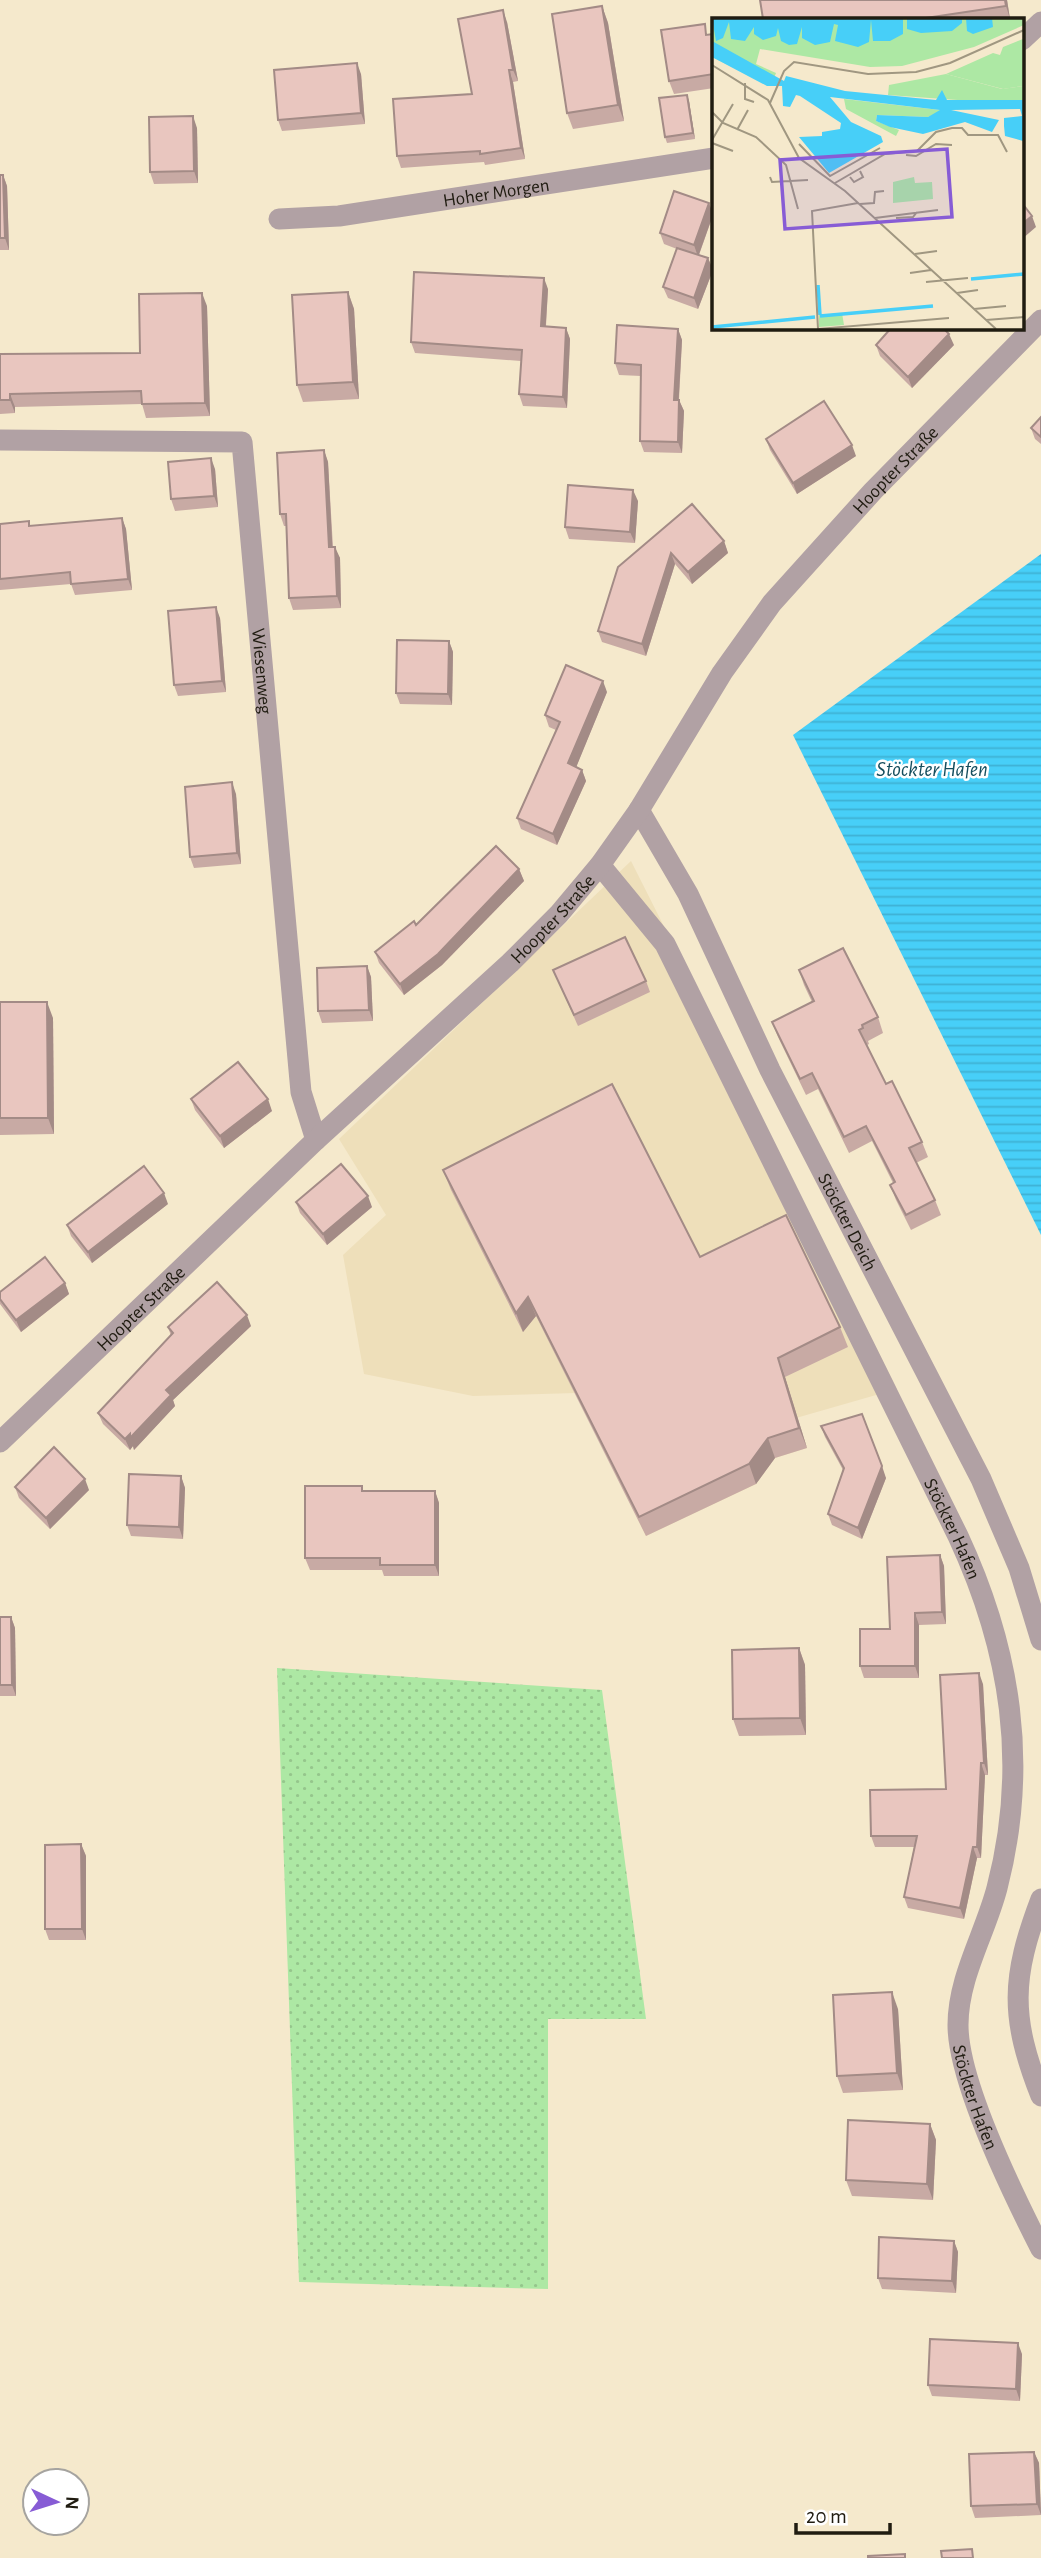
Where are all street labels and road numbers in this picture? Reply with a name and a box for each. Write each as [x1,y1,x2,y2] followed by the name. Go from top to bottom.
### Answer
[442,176,551,211] street label: Hoher Morgen
[849,423,942,518] street label: Hoopter Straße
[248,628,275,716] street label: Wiesenweg
[507,871,599,968] street label: Hoopter Straße
[814,1170,880,1274] street label: Stöckter Deich
[94,1263,189,1355] street label: Hoopter Straße
[920,1476,983,1582] street label: Stöckter Hafen
[949,2043,1001,2153] street label: Stöckter Hafen

